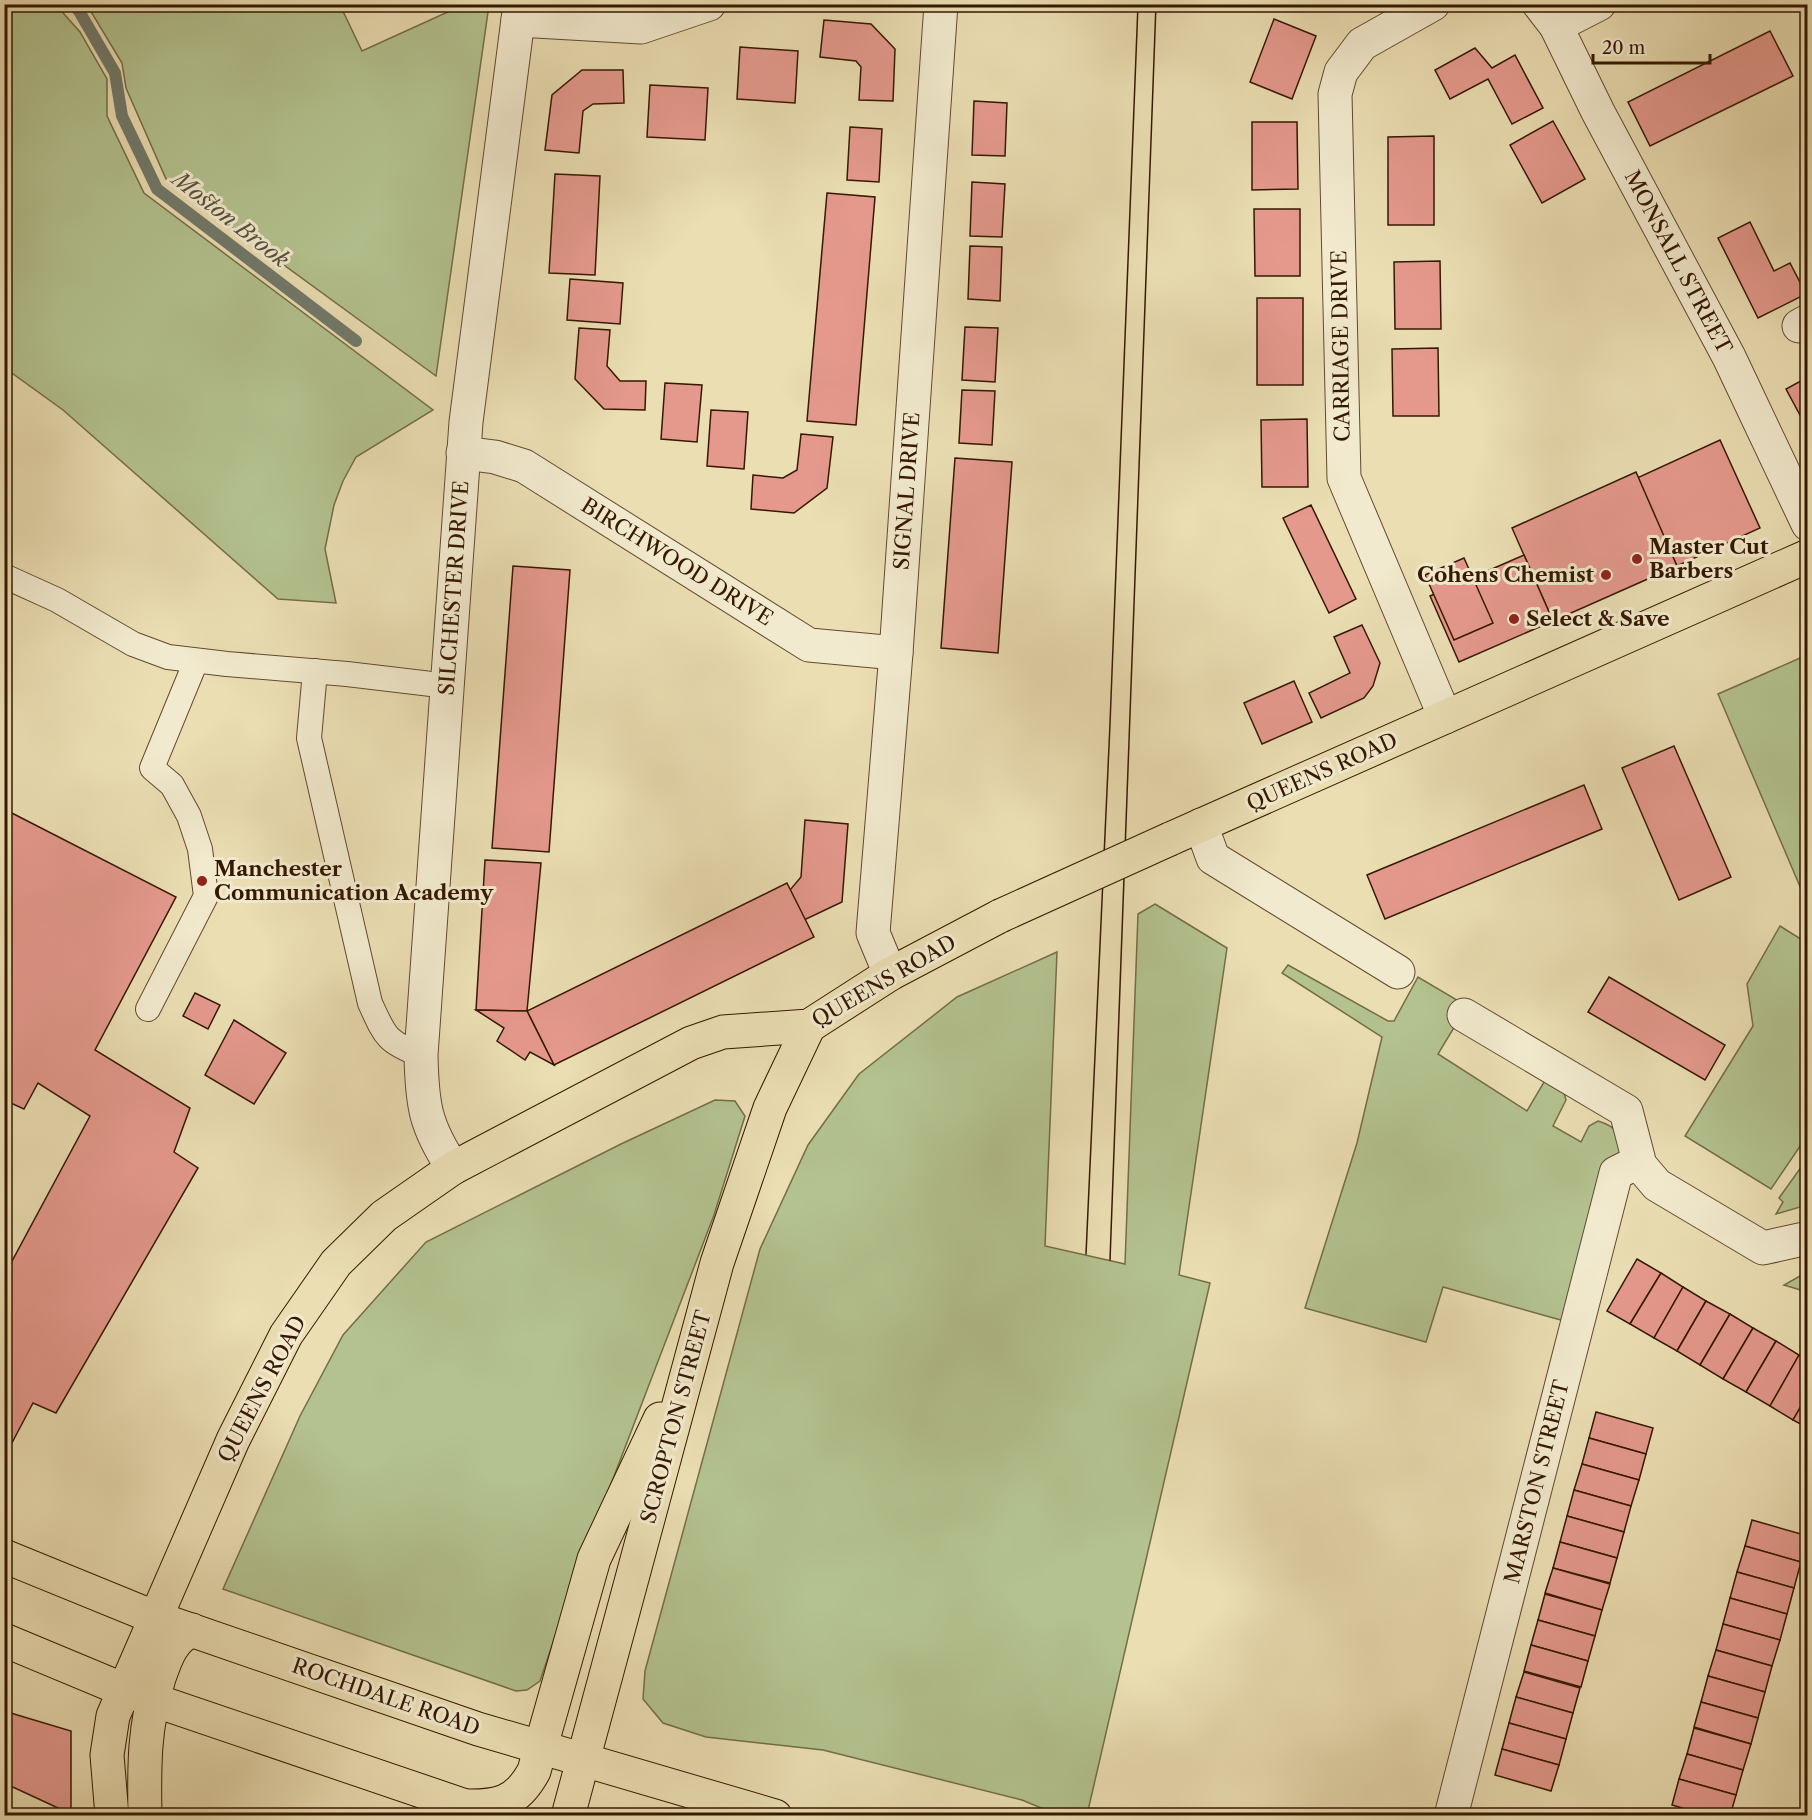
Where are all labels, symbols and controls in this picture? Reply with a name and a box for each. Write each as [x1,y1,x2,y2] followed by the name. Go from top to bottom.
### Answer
[1593,27,1710,65] scale bar
[1602,37,1646,59] text: 20 m
[165,164,295,274] water label: Moston Brook
[1619,166,1738,358] street label: MONSALL STREET
[1326,250,1355,442] street label: CARRIAGE DRIVE
[889,411,924,571] street label: SIGNAL DRIVE
[434,480,473,696] street label: SILCHESTER DRIVE
[577,492,778,631] street label: BIRCHWOOD DRIVE
[1649,534,1769,583] place label: Master Cut Barbers
[1630,552,1644,566] marker: Master Cut Barbers
[1417,562,1595,587] place label: Cohens Chemist
[1599,568,1613,582] marker: Cohens Chemist
[1526,606,1670,631] place label: Select & Save
[1507,612,1521,626] marker: Select & Save
[1242,727,1401,816] street label: QUEENS ROAD
[214,856,494,905] place label: Manchester Communication Academy
[195,874,209,888] marker: Manchester Communication Academy
[807,929,960,1032] street label: QUEENS ROAD
[635,1307,716,1526] street label: SCROPTON STREET
[212,1311,311,1466] street label: QUEENS ROAD
[1499,1377,1574,1586] street label: MARSTON STREET
[289,1653,483,1740] street label: ROCHDALE ROAD

